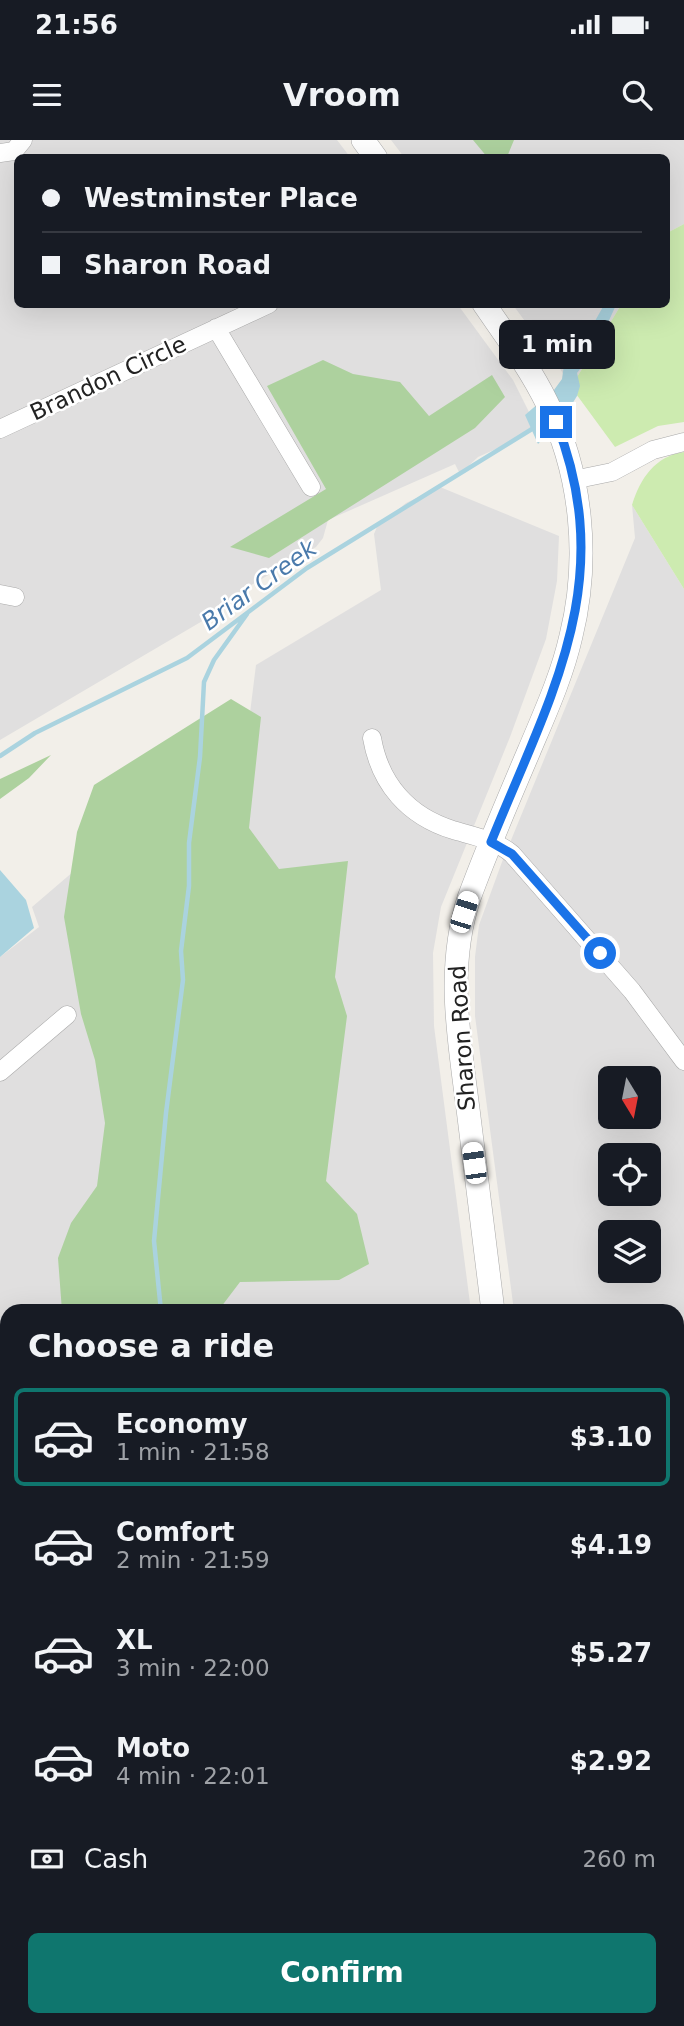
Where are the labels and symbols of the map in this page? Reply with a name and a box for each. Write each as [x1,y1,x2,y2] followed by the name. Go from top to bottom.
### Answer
[498,320,614,370] callout: 1 min
[26,330,190,426] street label: Brandon Circle
[540,406,572,438] route end
[196,533,323,636] water label: Briar Creek
[448,889,481,935] car
[584,937,616,969] route start
[444,964,480,1112] street label: Sharon Road
[598,1066,662,1129] north arrow
[461,1141,488,1185] car

